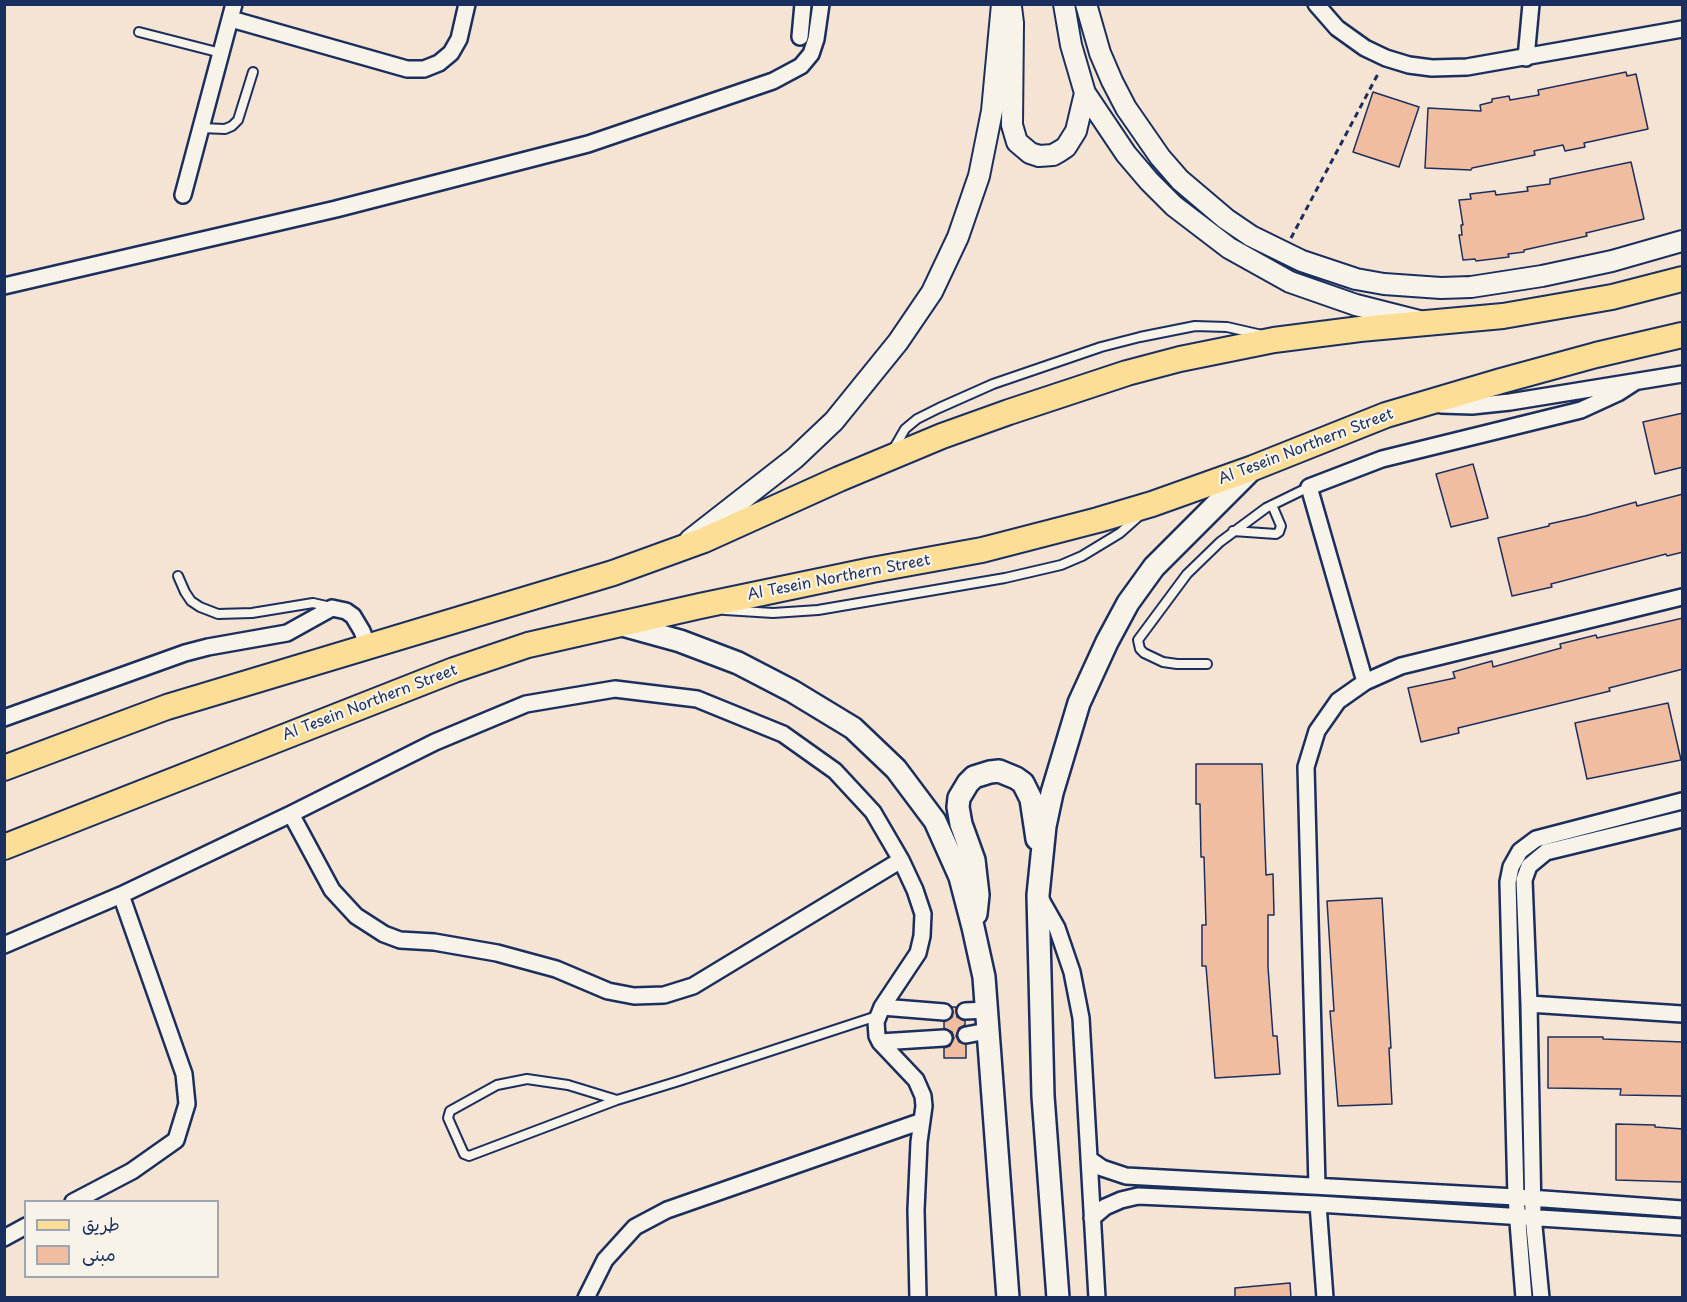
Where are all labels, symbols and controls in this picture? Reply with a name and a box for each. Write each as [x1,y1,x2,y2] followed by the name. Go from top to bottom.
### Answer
[1216,405,1396,489] street label: Al Tesein Northern Street
[746,551,932,605] street label: Al Tesein Northern Street
[280,661,460,745] street label: Al Tesein Northern Street
[24,1200,219,1278] legend
[82,1210,120,1237] text: طريق
[82,1240,116,1267] text: مبنى

